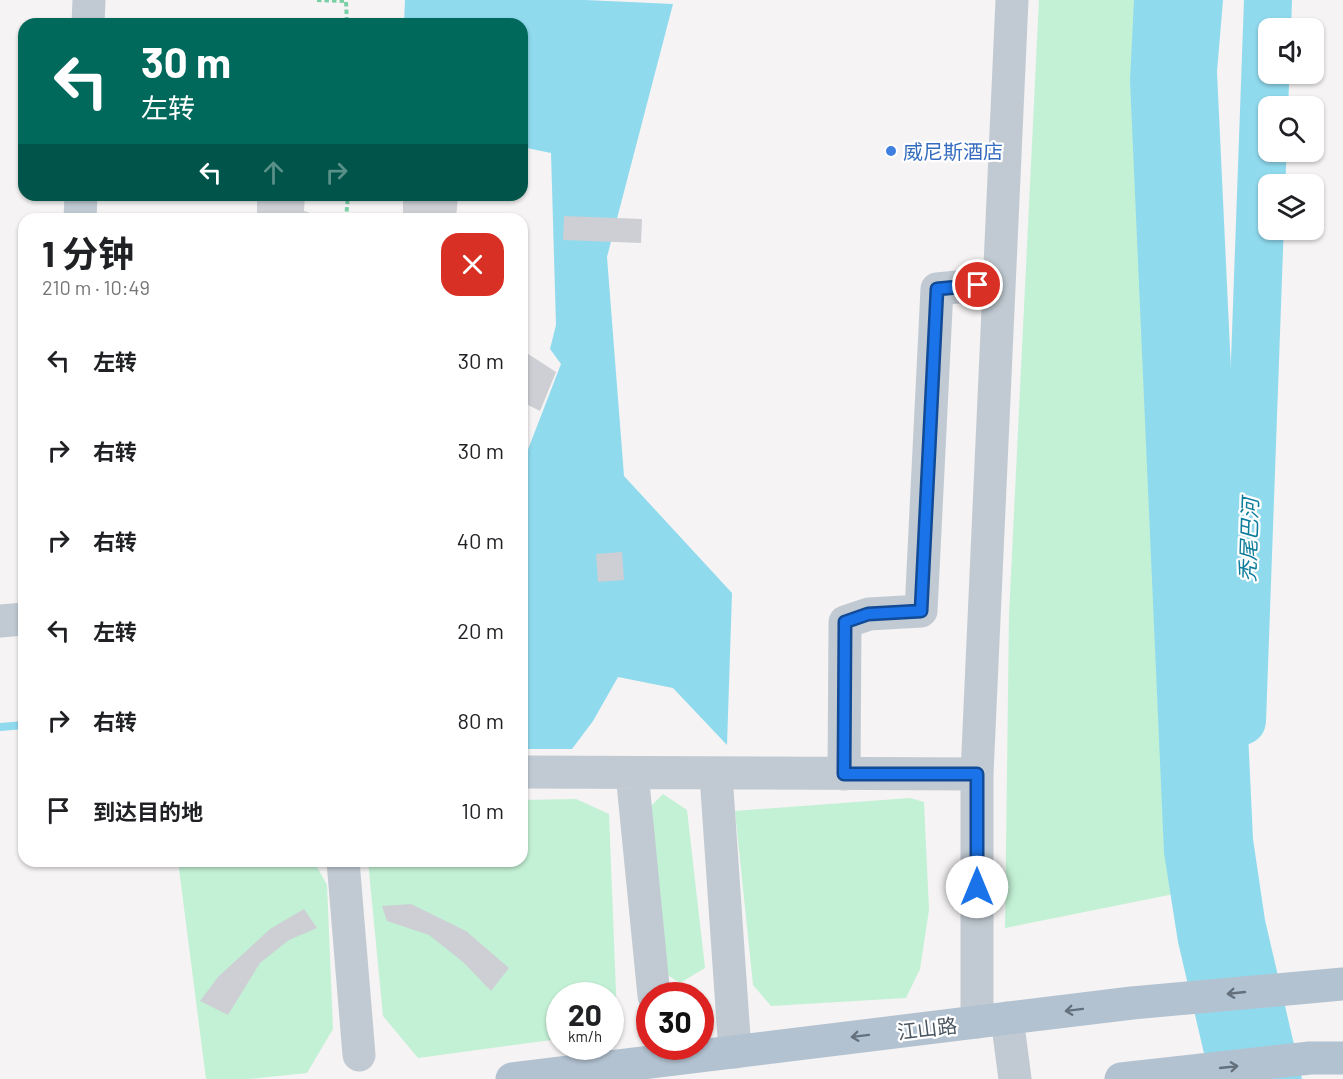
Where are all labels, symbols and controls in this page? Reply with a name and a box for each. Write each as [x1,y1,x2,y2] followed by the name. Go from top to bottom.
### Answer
[1258,18,1324,240] map controls
[1258,18,1324,84] button: sound
[141,36,231,86] text: 30 m
[42,42,120,120] icon: left
[141,91,195,123] text: 左转
[1258,96,1324,162] button: search
[903,139,1003,163] place label: 威尼斯酒店
[884,144,898,158] marker: 威尼斯酒店
[194,156,227,189] icon: left
[257,156,290,189] icon: ahead
[320,156,353,189] icon: right
[1258,174,1324,240] button: layers
[42,231,134,274] text: 1 分钟
[441,233,504,296] button: close
[952,259,1003,310] pin
[961,268,994,301] icon: arrive
[42,275,150,299] text: 210 m · 10:49
[42,344,75,377] icon: left
[458,347,504,373] text: 30 m
[93,348,137,374] text: 左转
[42,434,75,467] icon: right
[458,437,504,463] text: 30 m
[93,438,137,464] text: 右转
[1234,494,1262,582] water label: 秃尾巴河
[42,524,75,557] icon: right
[457,527,504,553] text: 40 m
[93,528,137,554] text: 右转
[42,614,75,647] icon: left
[457,617,504,643] text: 20 m
[93,618,137,644] text: 左转
[42,704,75,737] icon: right
[458,707,504,733] text: 80 m
[93,708,137,734] text: 右转
[42,794,75,827] icon: arrive
[461,797,504,823] text: 10 m
[93,798,203,824] text: 到达目的地
[945,855,1009,919] position arrow
[636,982,714,1060] speed limit sign: 30
[1227,988,1247,999] one-way arrow
[568,996,602,1032] text: 20
[1065,1005,1085,1016] one-way arrow
[896,1012,958,1044] street label: 江山路
[568,1027,602,1045] text: km/h
[851,1031,870,1042] one-way arrow
[1219,1061,1239,1072] one-way arrow

